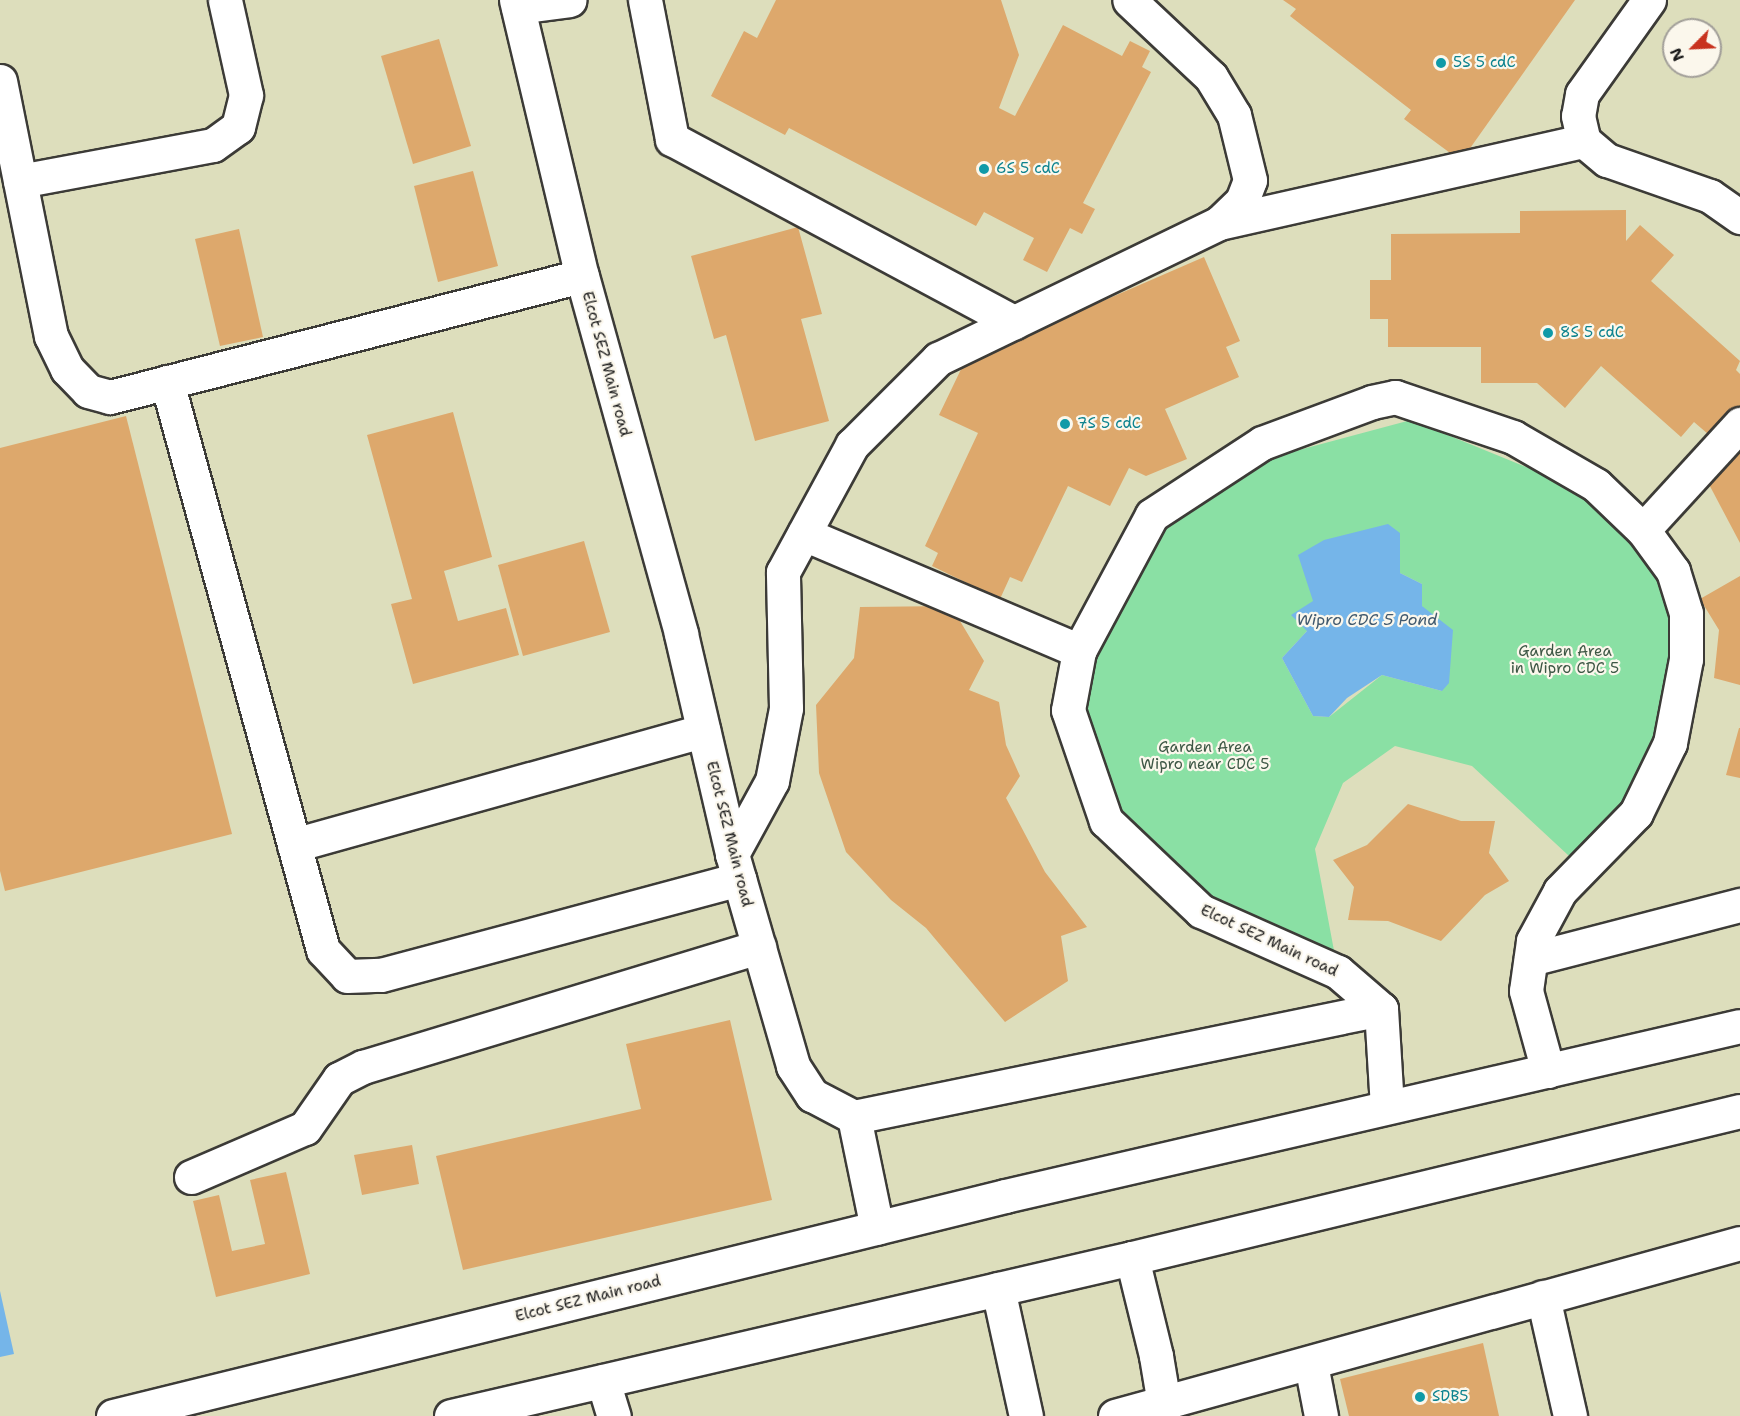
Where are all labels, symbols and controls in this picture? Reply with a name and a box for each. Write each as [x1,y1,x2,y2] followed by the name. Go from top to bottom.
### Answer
[1662,18,1722,78] north arrow
[1665,45,1689,65] text: N
[1453,54,1516,72] place label: 5S 5 cdC
[1434,56,1448,70] marker: 5S 5 cdC
[996,160,1060,178] place label: 6S 5 cdC
[977,162,991,176] marker: 6S 5 cdC
[578,290,634,438] street label: Elcot SEZ Main road
[1560,324,1624,342] place label: 8S 5 cdC
[1541,326,1555,340] marker: 8S 5 cdC
[1077,415,1141,433] place label: 7S 5 cdC
[1058,417,1072,431] marker: 7S 5 cdC
[1296,610,1438,630] water label: Wipro CDC 5 Pond
[1511,642,1619,677] park label: Garden Area in Wipro CDC 5
[1141,738,1269,773] park label: Garden Area Wipro near CDC 5
[702,759,756,909] street label: Elcot SEZ Main road
[1197,901,1341,981] street label: Elcot SEZ Main road
[513,1272,663,1326] street label: Elcot SEZ Main road
[1432,1388,1469,1406] place label: SDB5
[1413,1390,1427,1404] marker: SDB5

